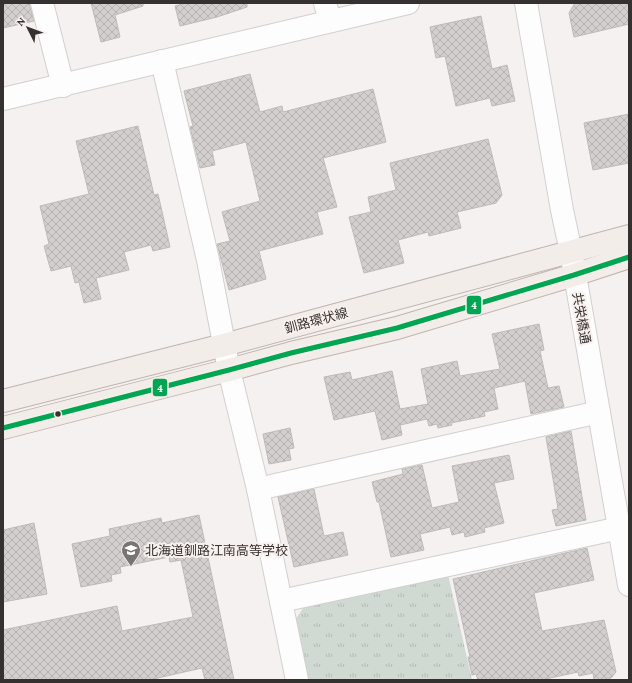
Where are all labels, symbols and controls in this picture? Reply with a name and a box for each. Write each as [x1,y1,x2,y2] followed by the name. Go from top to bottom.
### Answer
[8,8,48,48] north arrow
[14,14,28,28] text: N
[570,291,593,345] street label: 共栄橋通
[466,295,482,315] line badge: 4
[471,299,477,311] text: 4
[283,305,349,336] street label: 釧路環状線
[152,378,168,397] line badge: 4
[157,382,163,394] text: 4
[53,409,63,419] unlabelled marker
[120,539,142,567] school or university icon: 北海道釧路江南高等学校
[145,543,288,558] place label: 北海道釧路江南高等学校

